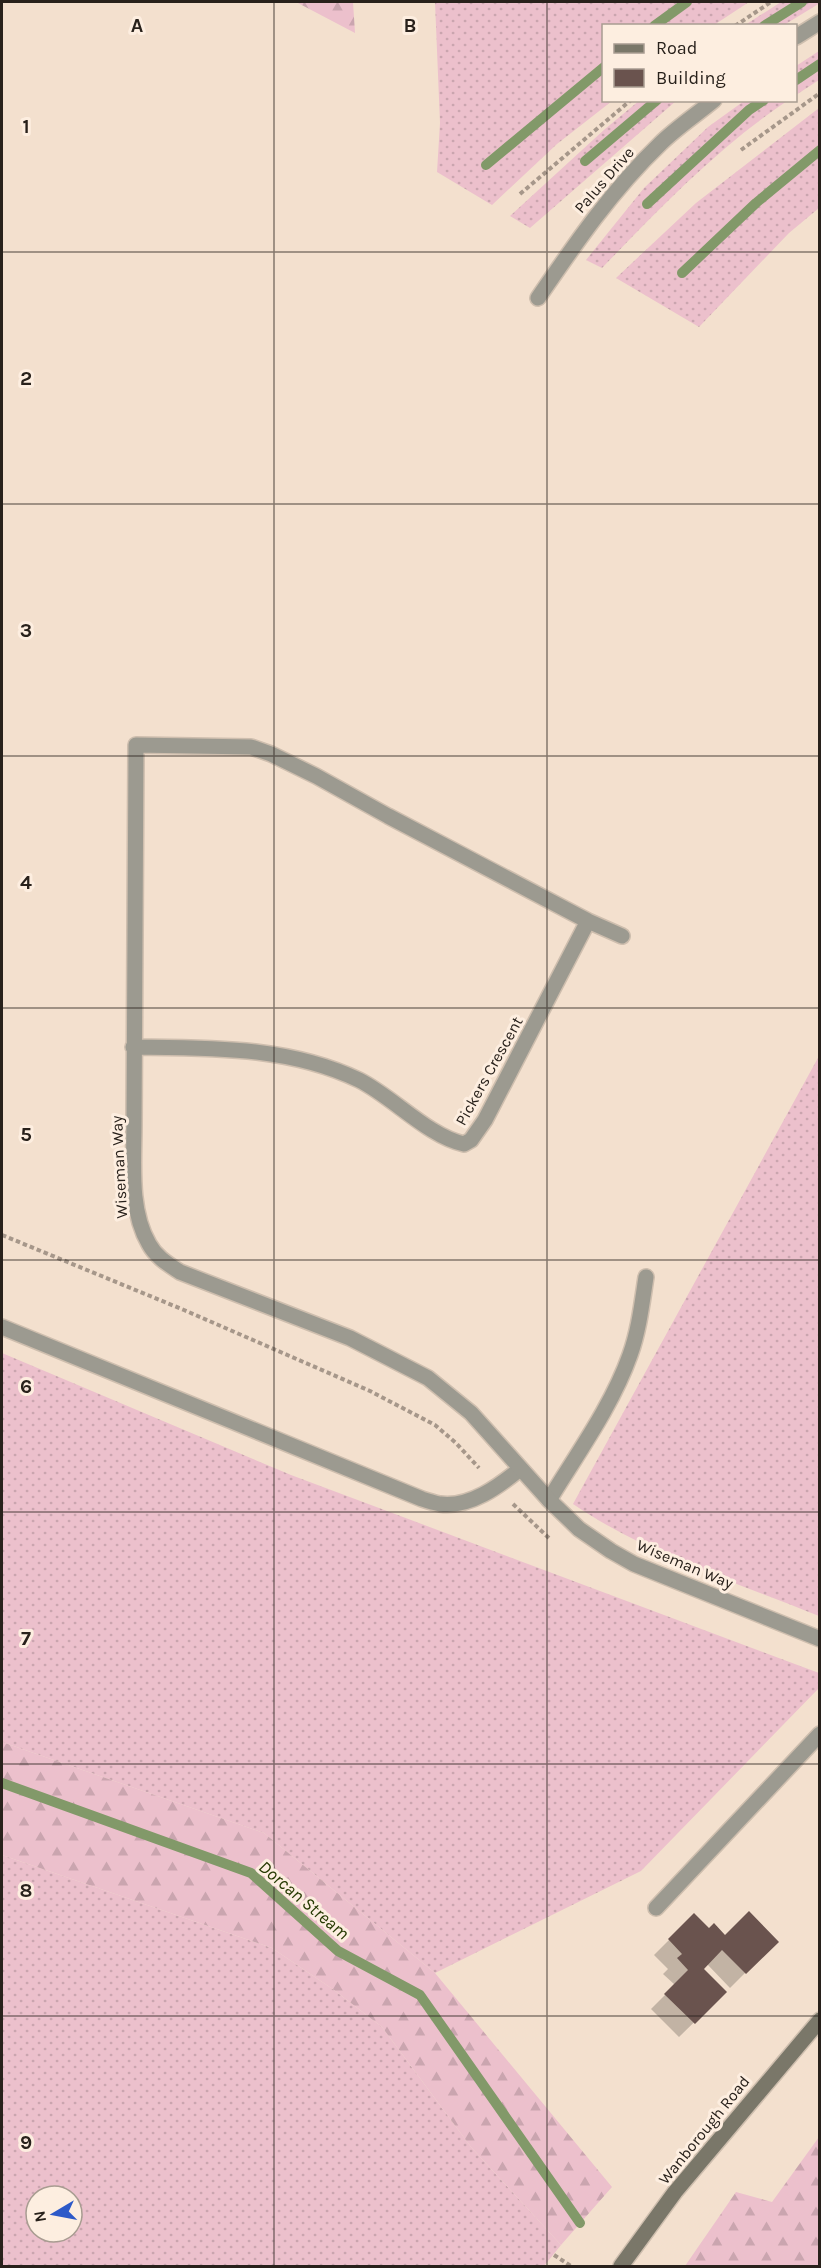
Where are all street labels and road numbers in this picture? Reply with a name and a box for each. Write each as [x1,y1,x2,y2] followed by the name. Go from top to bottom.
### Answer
[570,143,638,217] street label: Palus Drive
[451,1013,527,1129] street label: Pickers Crescent
[107,1115,131,1219] street label: Wiseman Way
[634,1535,737,1593] street label: Wiseman Way
[654,2072,754,2188] street label: Wanborough Road

